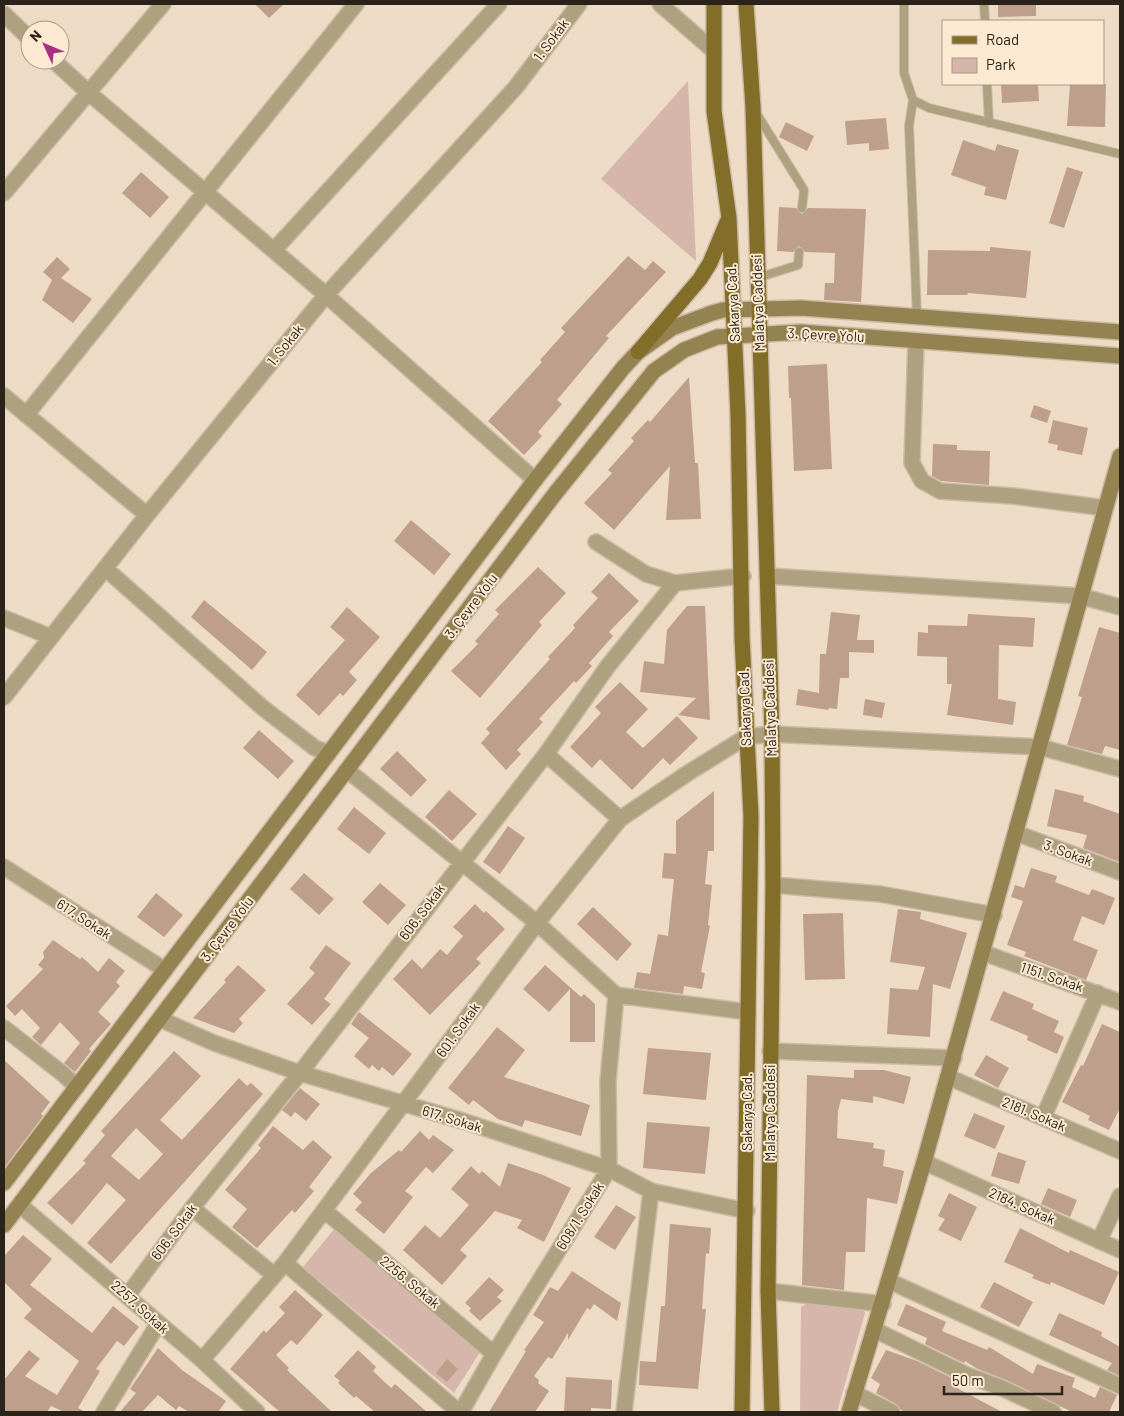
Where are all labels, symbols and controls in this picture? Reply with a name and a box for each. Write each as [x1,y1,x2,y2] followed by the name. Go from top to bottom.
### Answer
[529,15,572,64] street label: 1. Sokak
[20,20,70,70] north arrow
[942,20,1104,85] legend
[26,26,45,45] text: N
[986,30,1019,48] text: Road
[986,55,1016,73] text: Park
[747,254,768,352] street label: Malatya Caddesi
[722,264,743,343] street label: Sakarya Cad.
[263,321,306,369] street label: 1. Sokak
[787,324,865,345] street label: 3. Çevre Yolu
[441,570,501,642] street label: 3. Çevre Yolu
[759,659,780,757] street label: Malatya Caddesi
[735,668,754,746] street label: Sakarya Cad.
[1041,836,1095,869] street label: 3. Sokak
[395,880,448,943] street label: 606. Sokak
[197,893,257,965] street label: 3. Çevre Yolu
[54,895,115,942] street label: 617. Sokak
[1019,958,1086,995] street label: 1151. Sokak
[432,999,483,1060] street label: 601. Sokak
[761,1064,778,1162] street label: Malatya Caddesi
[738,1073,755,1151] street label: Sakarya Cad.
[1000,1093,1069,1135] street label: 2181. Sokak
[420,1101,484,1136] street label: 617. Sokak
[552,1179,607,1253] street label: 608/1. Sokak
[986,1183,1058,1228] street label: 2184. Sokak
[147,1200,200,1263] street label: 606. Sokak
[377,1252,444,1312] street label: 2256. Sokak
[108,1276,173,1337] street label: 2257. Sokak
[944,1364,1062,1396] scale bar
[952,1371,984,1389] text: 50 m

